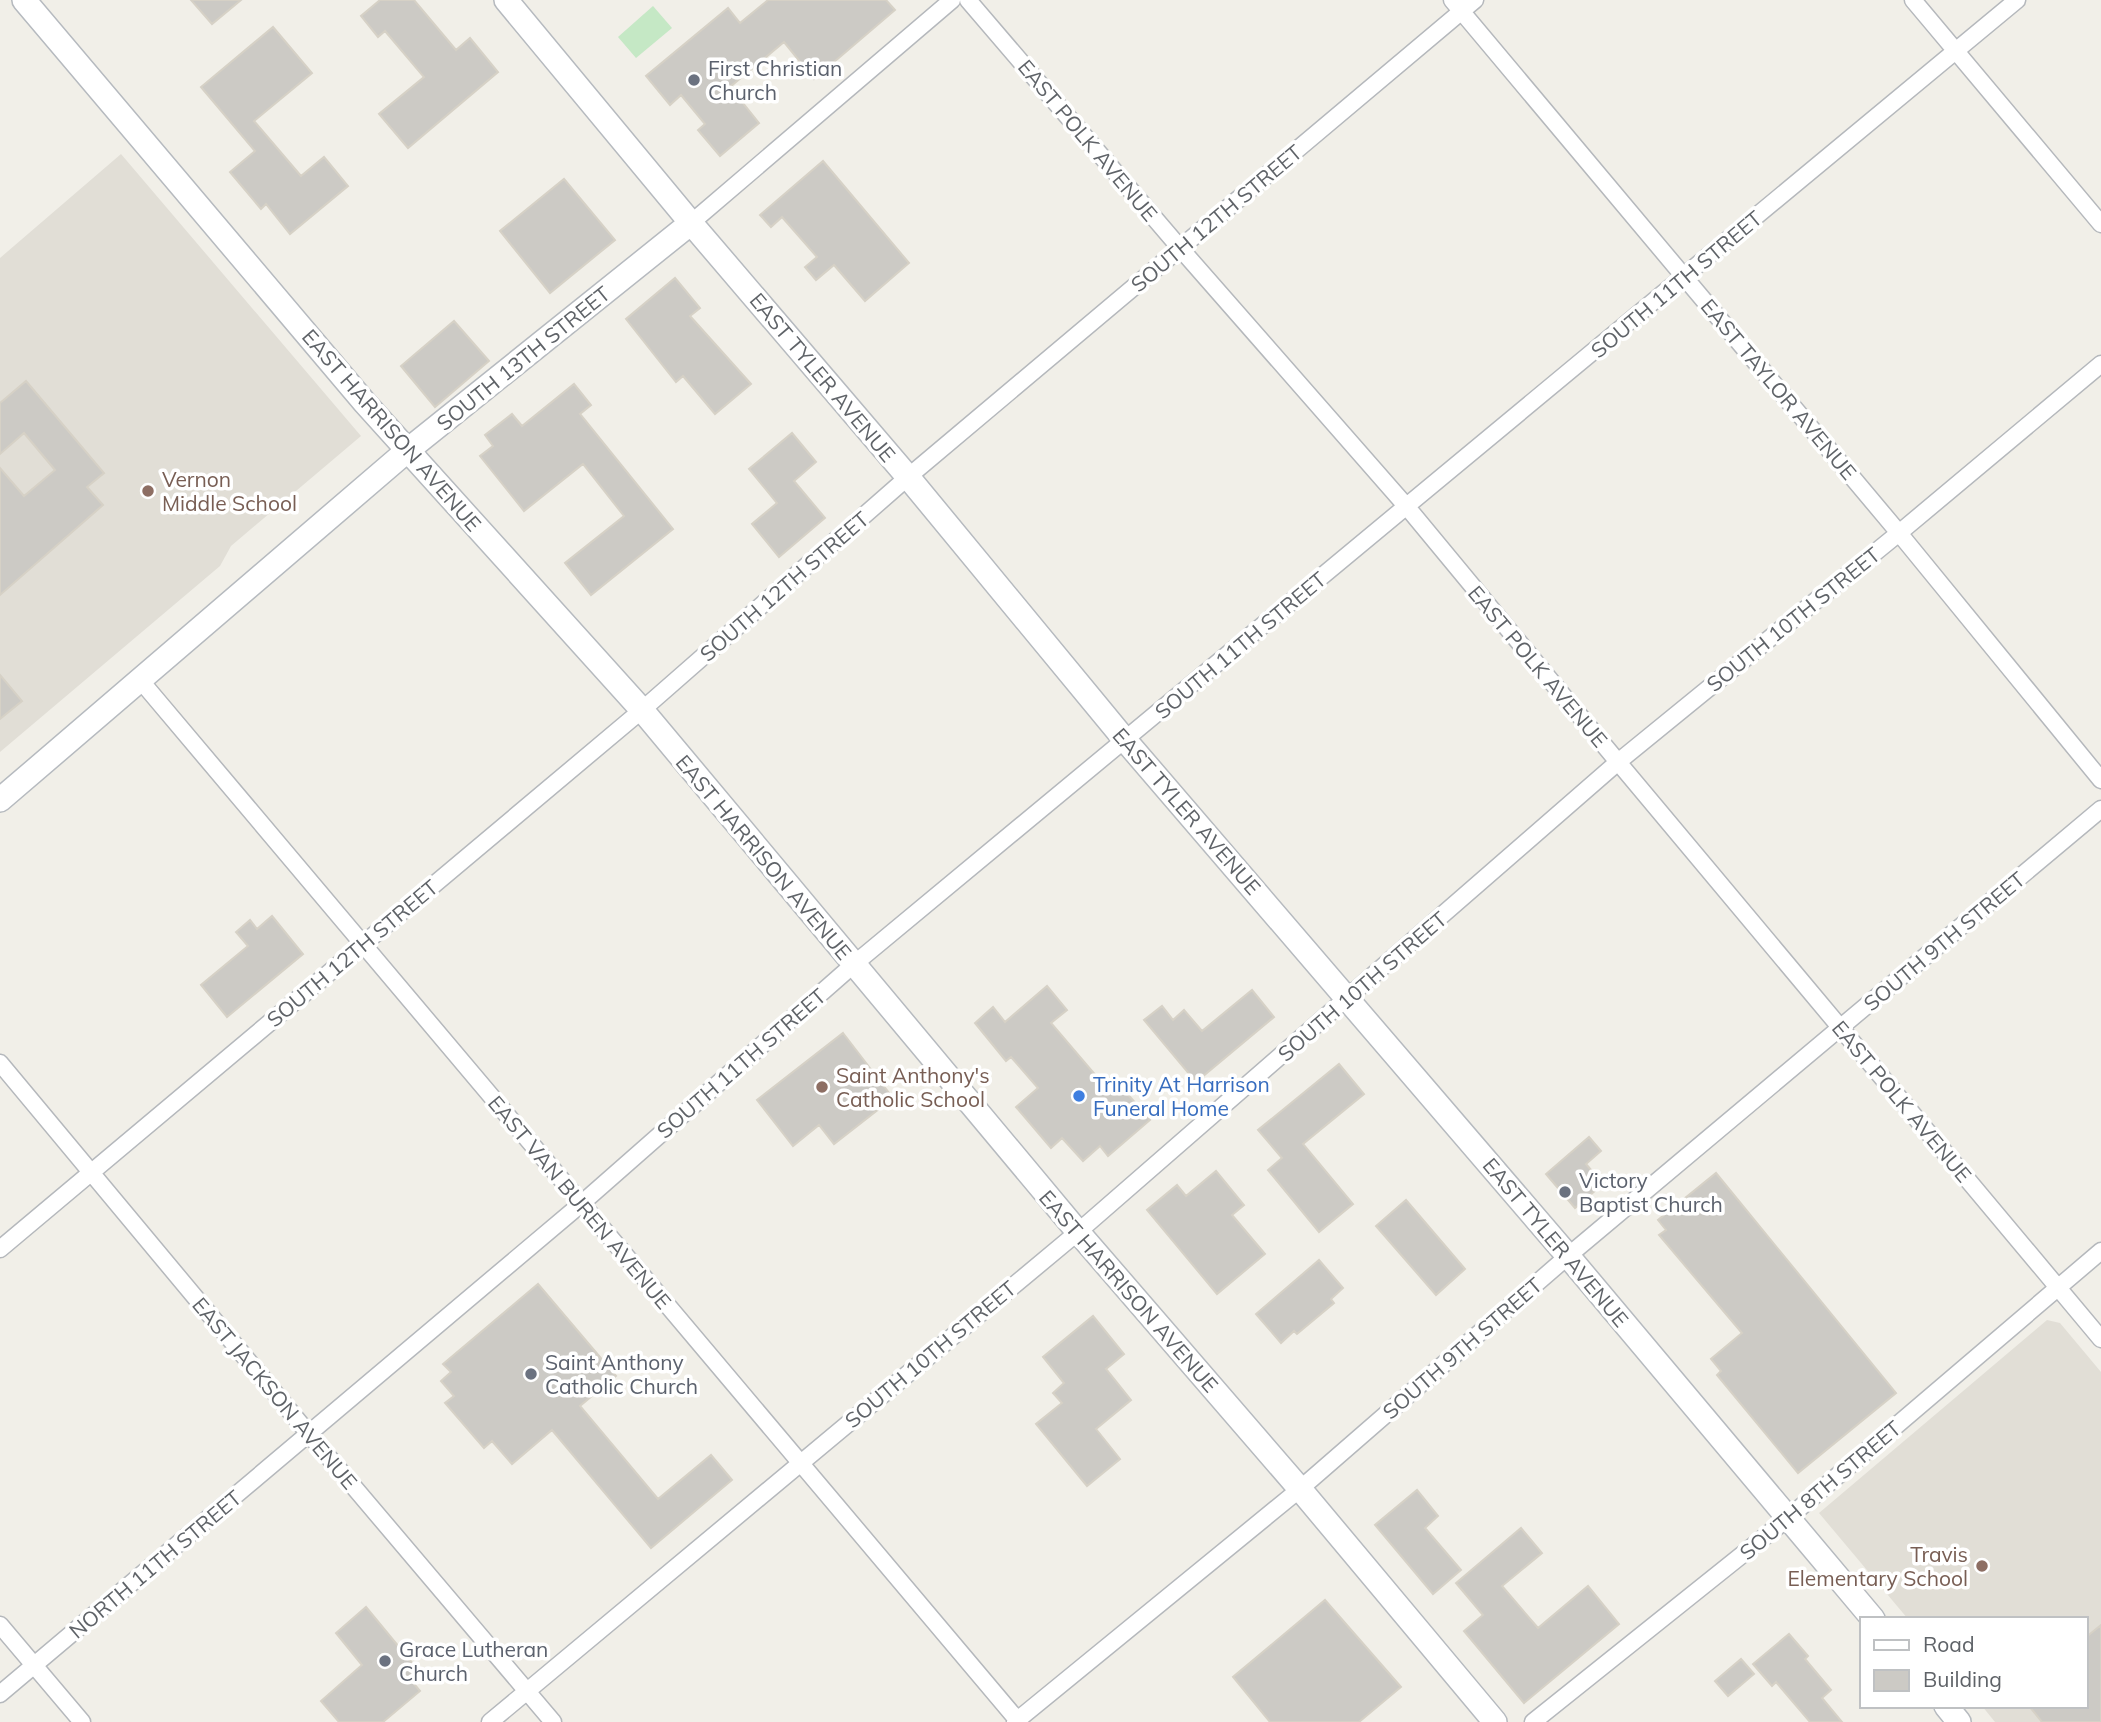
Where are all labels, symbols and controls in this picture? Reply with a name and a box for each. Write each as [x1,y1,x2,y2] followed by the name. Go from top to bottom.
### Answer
[1013,54,1163,226] street label: EAST POLK AVENUE
[708,55,842,105] place label: First Christian Church
[686,72,702,88] marker: First Christian Church
[1125,139,1307,297] street label: SOUTH 12TH STREET
[1585,205,1767,363] street label: SOUTH 11TH STREET
[431,280,615,436] street label: SOUTH 13TH STREET
[745,287,901,467] street label: EAST TYLER AVENUE
[1696,293,1862,485] street label: EAST TAYLOR AVENUE
[297,324,487,536] street label: EAST HARRISON AVENUE
[162,466,297,516] place label: Vernon Middle School
[140,483,156,499] marker: Vernon Middle School
[694,505,874,666] street label: SOUTH 12TH STREET
[1701,541,1885,697] street label: SOUTH 10TH STREET
[1149,566,1331,724] street label: SOUTH 11TH STREET
[1463,580,1613,752] street label: EAST POLK AVENUE
[1107,722,1267,900] street label: EAST TYLER AVENUE
[671,749,857,965] street label: EAST HARRISON AVENUE
[1858,866,2030,1016] street label: SOUTH 9TH STREET
[261,874,443,1032] street label: SOUTH 12TH STREET
[1272,905,1452,1066] street label: SOUTH 10TH STREET
[651,982,831,1143] street label: SOUTH 11TH STREET
[1827,1015,1977,1187] street label: EAST POLK AVENUE
[836,1062,990,1112] place label: Saint Anthony's Catholic School
[1093,1071,1270,1121] place label: Trinity At Harrison Funeral Home
[814,1079,830,1095] marker: Saint Anthony's Catholic School
[1071,1088,1087,1104] marker: Trinity At Harrison Funeral Home
[483,1090,677,1314] street label: EAST VAN BUREN AVENUE
[1478,1152,1634,1332] street label: EAST TYLER AVENUE
[1579,1167,1723,1217] place label: Victory Baptist Church
[1557,1184,1573,1200] marker: Victory Baptist Church
[1034,1185,1224,1397] street label: EAST HARRISON AVENUE
[1377,1271,1547,1424] street label: SOUTH 9TH STREET
[839,1275,1021,1433] street label: SOUTH 10TH STREET
[187,1292,363,1494] street label: EAST JACKSON AVENUE
[545,1349,698,1399] place label: Saint Anthony Catholic Church
[523,1366,539,1382] marker: Saint Anthony Catholic Church
[1734,1415,1906,1565] street label: SOUTH 8TH STREET
[64,1484,247,1644] street label: NORTH 11TH STREET
[1787,1541,1968,1591] place label: Travis Elementary School
[1974,1558,1990,1574] marker: Travis Elementary School
[1860,1617,2087,1708] legend
[1923,1631,1974,1657] text: Road
[399,1636,548,1686] place label: Grace Lutheran Church
[377,1653,393,1669] marker: Grace Lutheran Church
[1923,1666,2002,1692] text: Building

